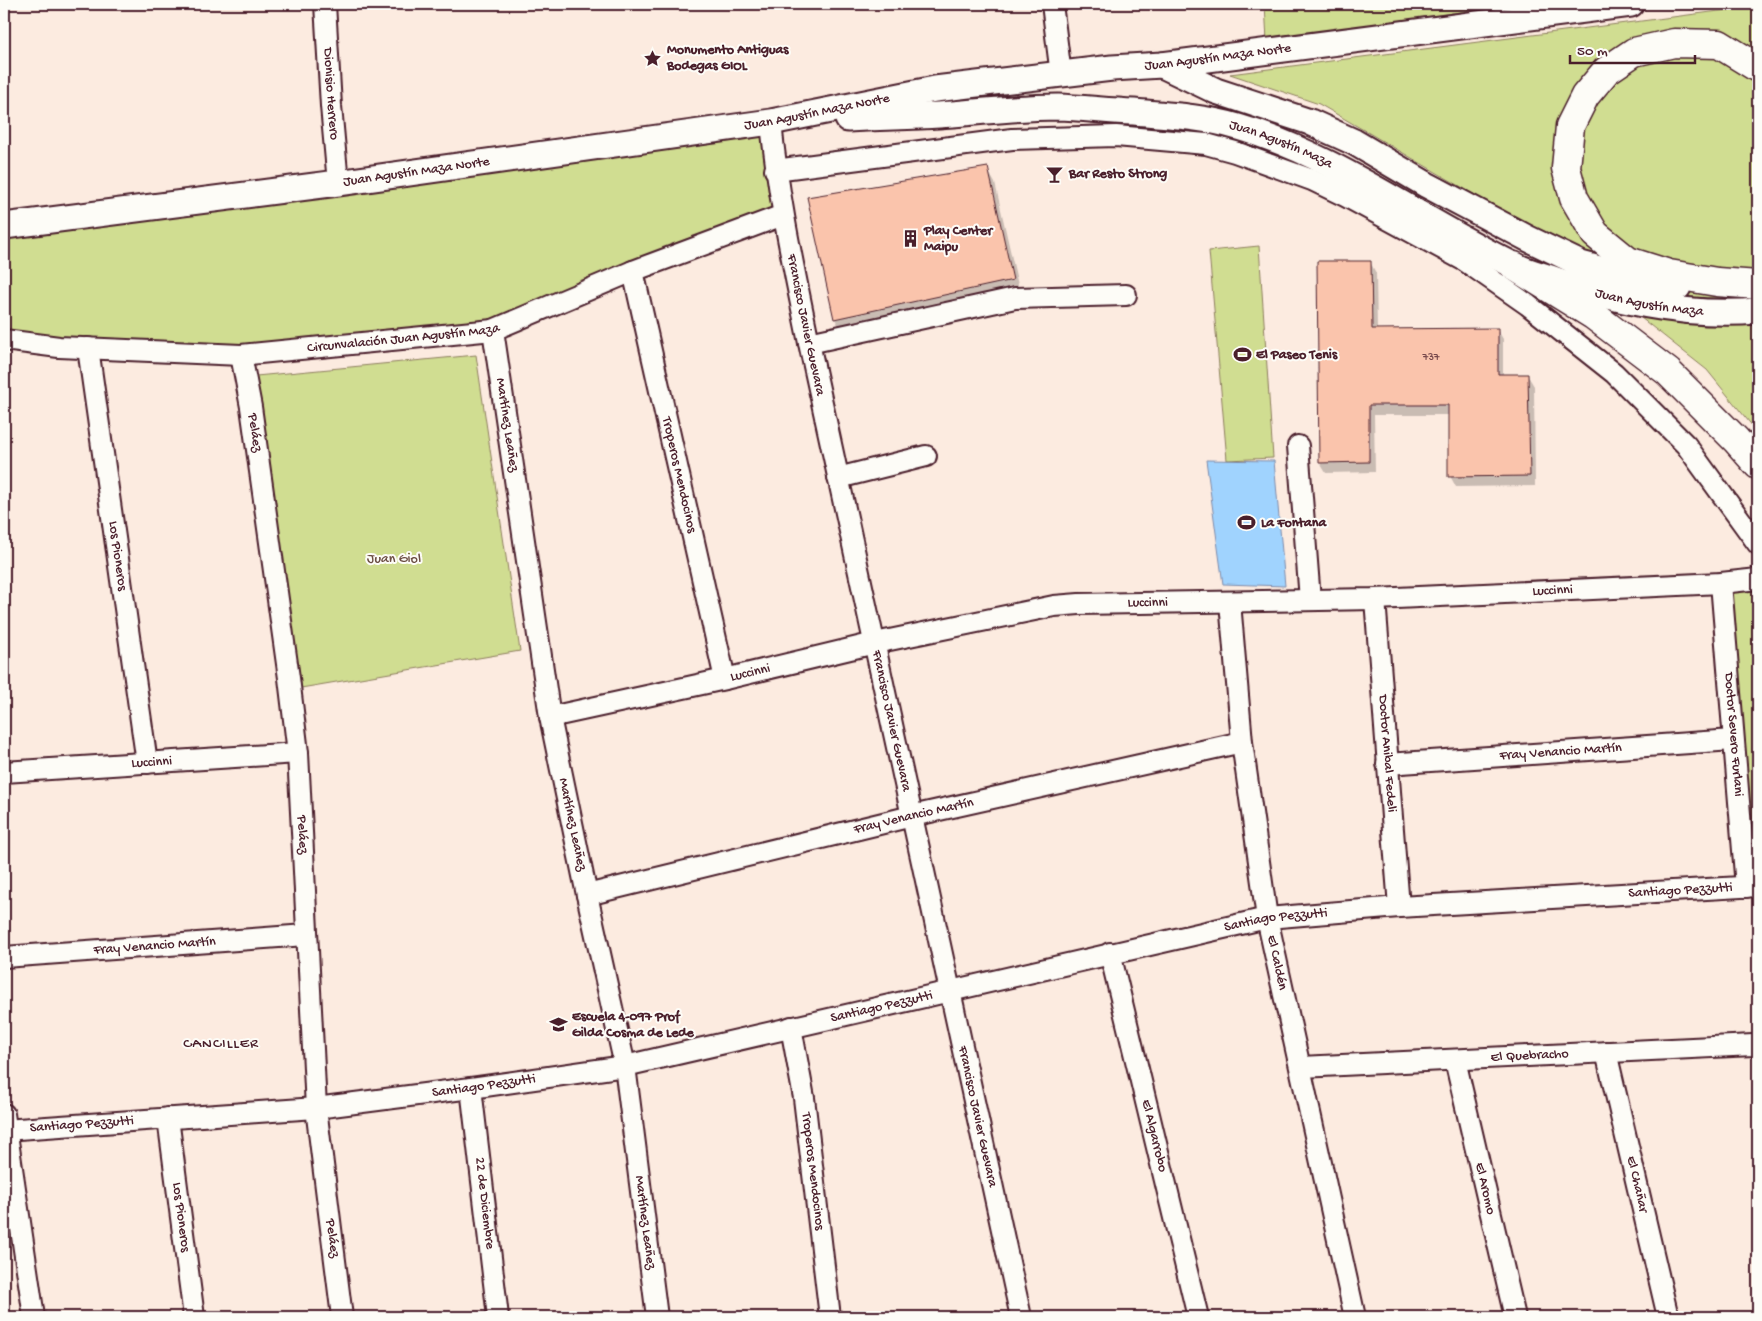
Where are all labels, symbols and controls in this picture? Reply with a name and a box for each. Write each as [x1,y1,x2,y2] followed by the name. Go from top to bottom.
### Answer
[1570,32,1694,64] scale bar
[1144,40,1293,75] street label: Juan Agustín Maza Norte
[666,42,789,75] place label: Monumento Antiguas Bodegas GIOL
[1577,43,1608,61] text: 50 m
[319,46,343,141] street label: Dionisio Herrero
[643,48,663,68] place icon: Monumento Antiguas Bodegas GIOL
[743,90,892,134] street label: Juan Agustín Maza Norte
[1227,116,1336,173] street label: Juan Agustín Maza
[342,153,492,191] street label: Juan Agustín Maza Norte
[1045,164,1065,184] bar icon: Bar Resto Strong
[1068,166,1167,183] place label: Bar Resto Strong
[923,223,994,256] place label: Play Center Maipu
[900,229,920,249] building icon: Play Center Maipu
[783,252,829,399] street label: Francisco Javier Guevara
[1593,284,1705,320] street label: Juan Agustín Maza
[306,319,504,357] street label: Circunvalación Juan Agustín Maza
[1232,345,1252,365] sports icon: El Paseo Tenis
[1256,347,1338,364] place label: El Paseo Tenis
[1421,352,1440,364] house number: 737
[492,377,522,474] street label: Martínez Leañez
[243,411,266,454] street label: Peláez
[657,414,700,535] street label: Troperos Mendocinos
[1237,513,1257,533] sports icon: La Fontana
[1261,515,1327,532] place label: La Fontana
[104,520,131,593] street label: Los Pioneros
[367,551,421,568] park label: Juan Giol
[1532,581,1573,600] street label: Luccinni
[1127,594,1168,612] street label: Luccinni
[867,648,915,794] street label: Francisco Javier Guevara
[728,660,772,686] street label: Luccinni
[1720,671,1747,797] street label: Doctor Severo Furlani
[1374,693,1400,813] street label: Doctor Anibal Fedeli
[1498,739,1623,765] street label: Fray Venancio Martín
[131,753,173,772] street label: Luccinni
[554,776,590,873] street label: Martínez Leañez
[851,794,975,839] street label: Fray Venancio Martín
[293,814,312,856] street label: Peláez
[1628,879,1733,902] street label: Santiago Pezzutti
[1223,904,1328,936] street label: Santiago Pezzutti
[92,933,217,959] street label: Fray Venancio Martín
[1263,934,1291,992] street label: El Caldén
[829,987,934,1027] street label: Santiago Pezzutti
[572,1009,695,1042] place label: Escuela 4-097 Prof Gilda Cosma de Lede
[548,1015,568,1035] school or university icon: Escuela 4-097 Prof Gilda Cosma de Lede
[183,1035,259,1053] district label: CANCILLER
[954,1043,1001,1190] street label: Francisco Javier Guevara
[1490,1045,1569,1066] street label: El Quebracho
[431,1070,537,1101] street label: Santiago Pezzutti
[1137,1098,1171,1174] street label: El Algarrobo
[797,1110,828,1232] street label: Troperos Mendocinos
[29,1112,135,1137] street label: Santiago Pezzutti
[1622,1155,1652,1215] street label: El Chañar
[471,1156,499,1251] street label: 22 de Diciembre
[1471,1161,1499,1216] street label: El Aromo
[631,1174,659,1272] street label: Martínez Leañez
[168,1181,194,1254] street label: Los Pioneros
[321,1217,343,1260] street label: Peláez

